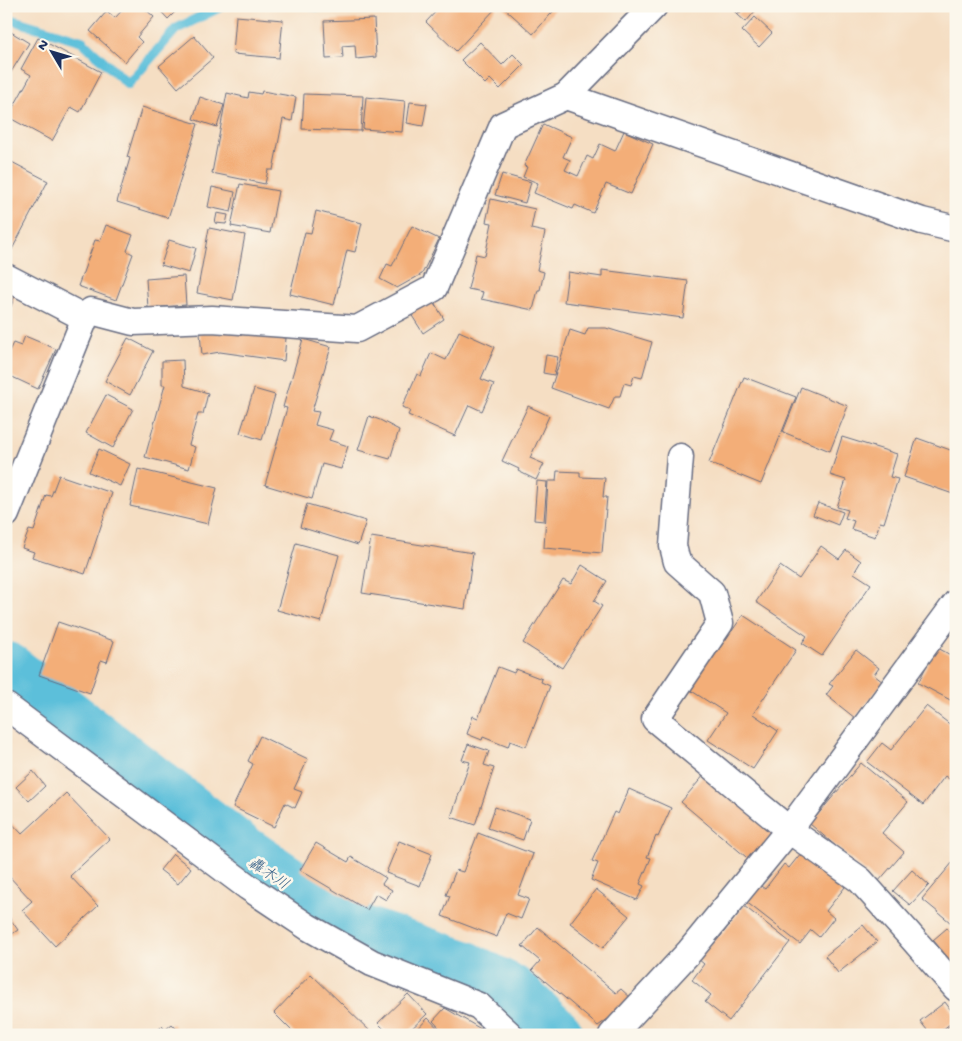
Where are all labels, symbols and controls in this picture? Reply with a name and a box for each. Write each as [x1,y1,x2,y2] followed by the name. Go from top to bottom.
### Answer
[28,28,78,78] north arrow
[34,37,53,54] text: N
[244,854,292,895] water label: 轟木川

